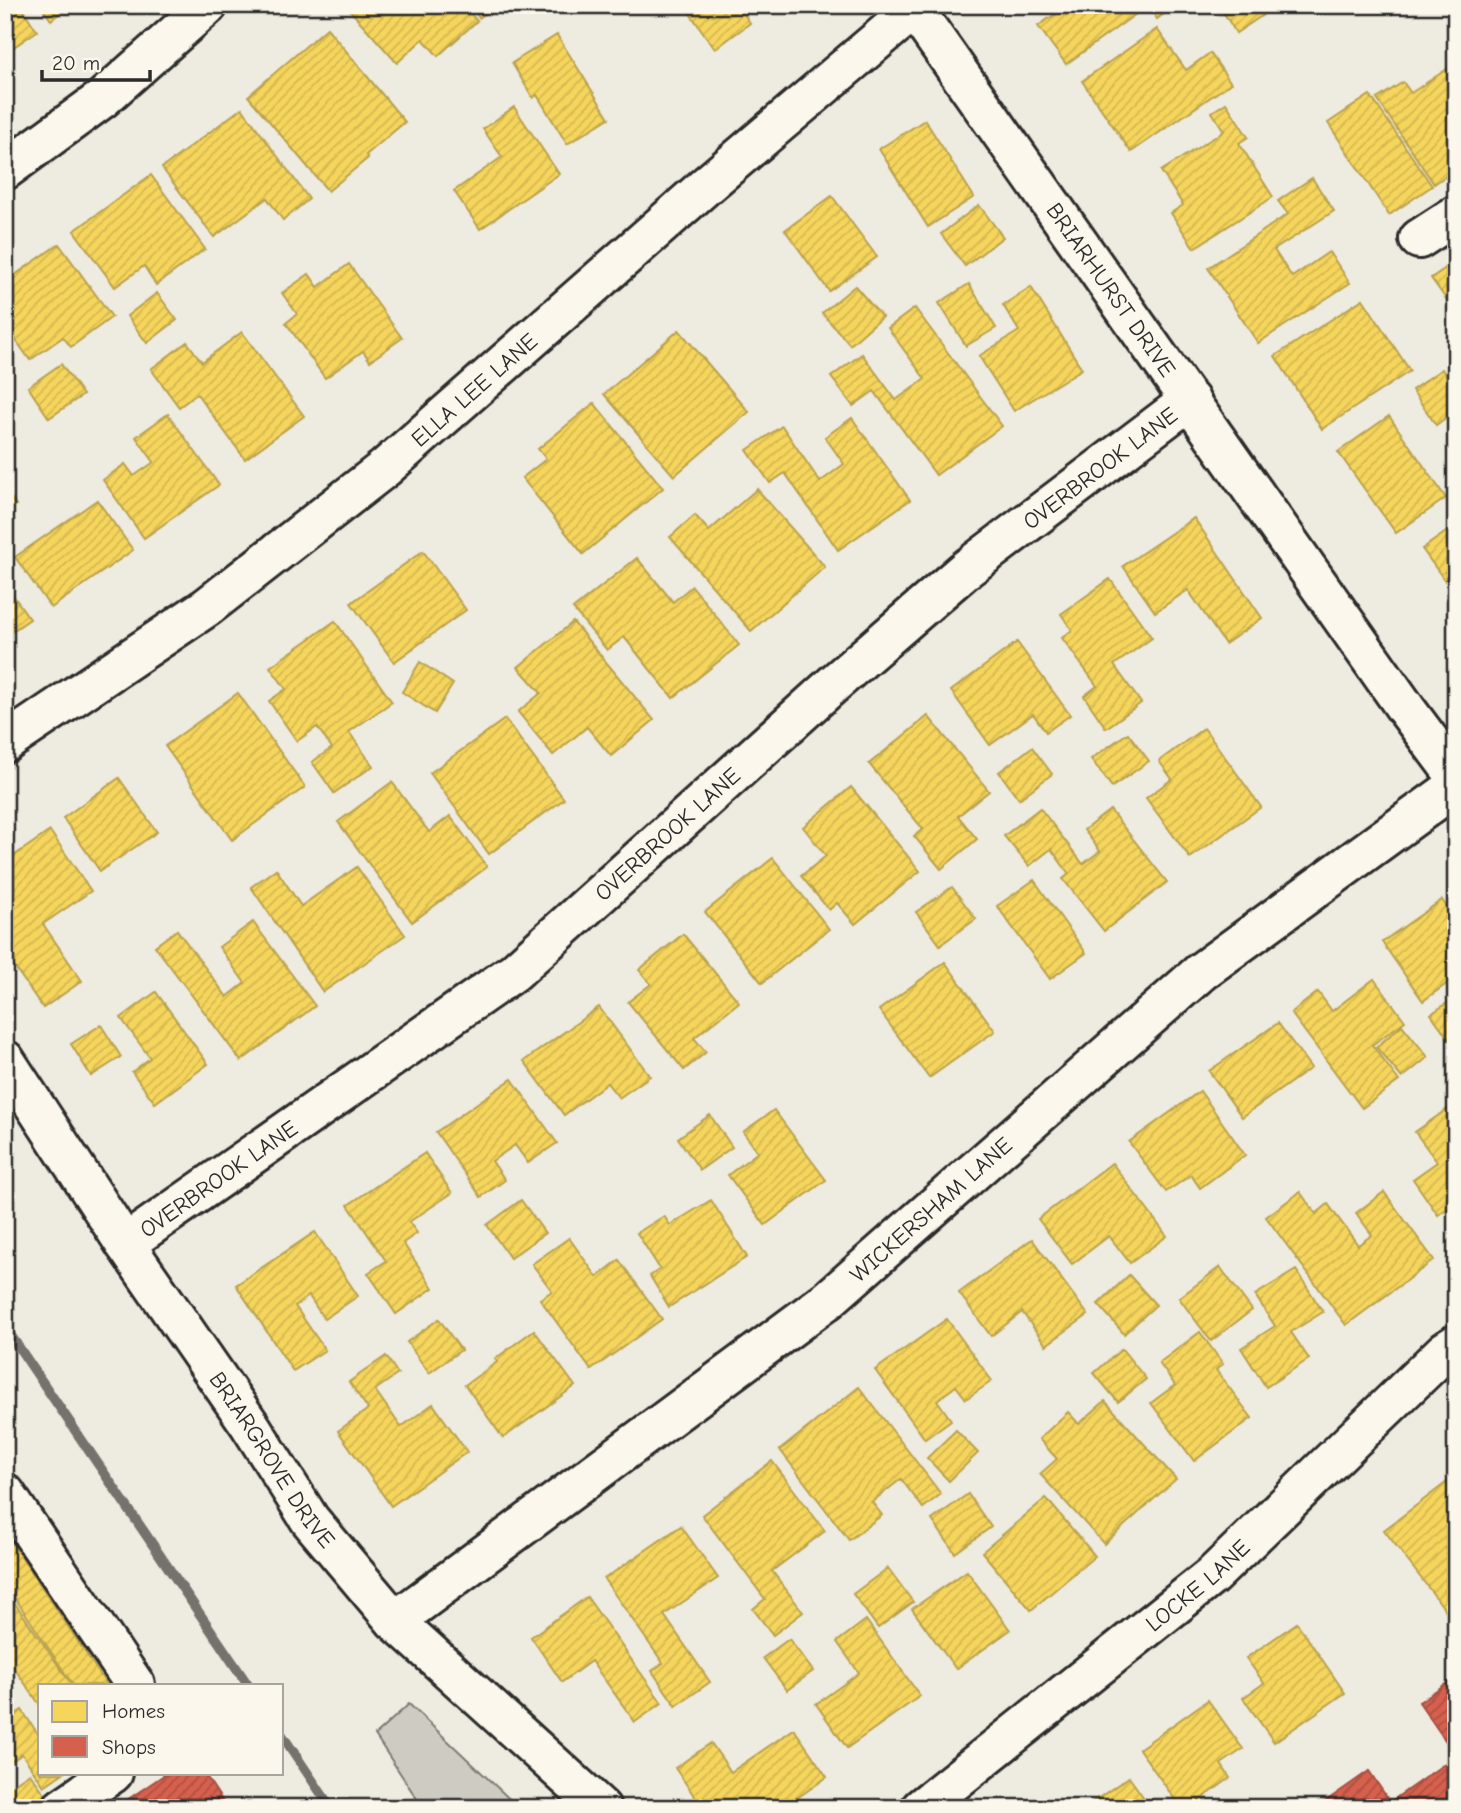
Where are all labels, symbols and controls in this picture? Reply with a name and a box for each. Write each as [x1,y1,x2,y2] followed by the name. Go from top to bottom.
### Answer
[42,38,150,82] scale bar
[52,51,100,75] text: 20 m
[1041,198,1182,382] street label: BRIARHURST DRIVE
[406,327,543,452] street label: ELLA LEE LANE
[1018,401,1183,535] street label: OVERBROOK LANE
[589,761,746,906] street label: OVERBROOK LANE
[134,1114,303,1243] street label: OVERBROOK LANE
[844,1131,1017,1288] street label: WICKERSHAM LANE
[204,1367,341,1553] street label: BRIARGROVE DRIVE
[1140,1534,1255,1637] street label: LOCKE LANE
[38,1684,284,1774] legend
[102,1699,165,1723] text: Homes
[102,1735,156,1759] text: Shops

